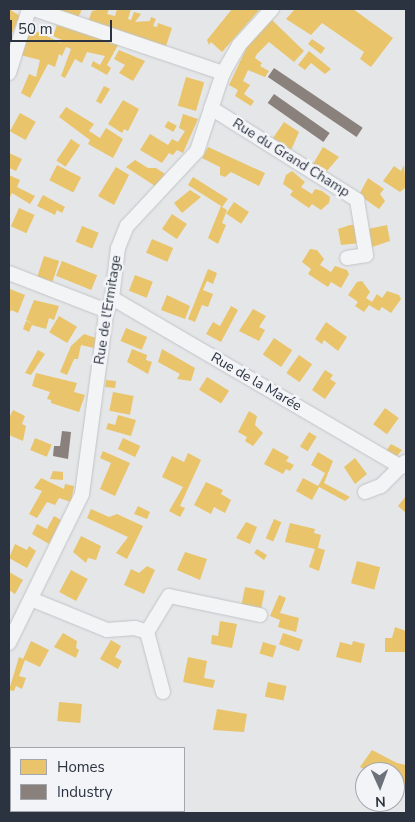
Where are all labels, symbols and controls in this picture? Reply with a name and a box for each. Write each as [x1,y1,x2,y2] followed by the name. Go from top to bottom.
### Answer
[12,10,115,42] scale bar
[18,19,53,39] text: 50 m
[229,115,353,201] street label: Rue du Grand Champ
[91,254,125,366] street label: Rue de l'Ermitage
[208,349,304,415] street label: Rue de la Marée
[10,747,185,812] legend
[57,757,105,777] text: Homes
[355,762,405,812] north arrow
[57,782,112,802] text: Industry
[375,792,386,811] text: N

